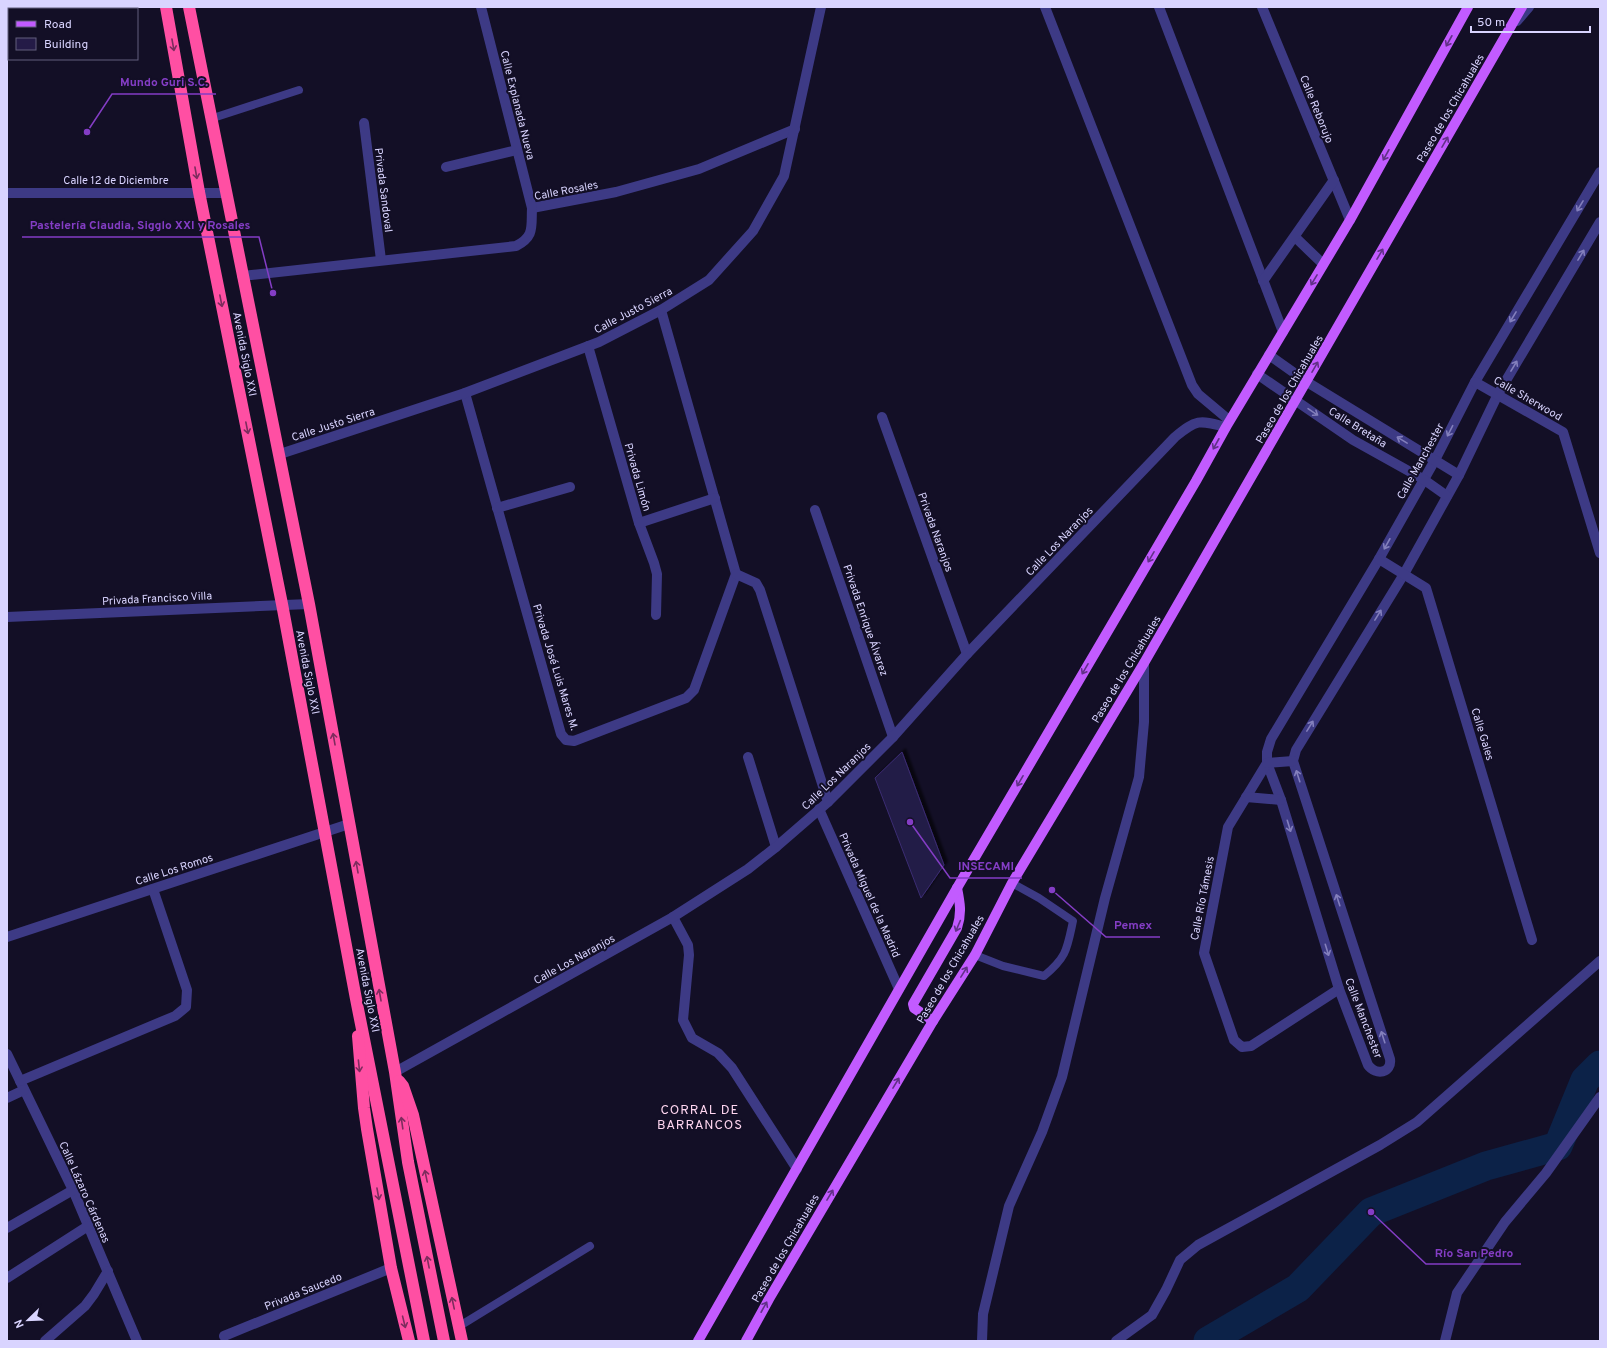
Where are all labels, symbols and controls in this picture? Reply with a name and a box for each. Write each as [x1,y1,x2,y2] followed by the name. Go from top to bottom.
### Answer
[8,8,138,60] legend
[1471,8,1590,34] scale bar
[1477,15,1505,31] text: 50 m
[44,17,72,33] text: Road
[1444,35,1452,47] one-way arrow
[44,37,88,53] text: Building
[169,38,177,51] one-way arrow
[497,49,537,162] street label: Calle Explanada Nueva
[1414,52,1488,165] street label: Paseo de los Chicahuales
[112,70,216,94] callout: Mundo Guri S.C.
[1296,73,1336,145] street label: Calle Reborujo
[120,75,208,91] text: Mundo Guri S.C.
[1441,136,1449,148] one-way arrow
[371,147,395,233] street label: Privada Sandoval
[1381,149,1389,161] one-way arrow
[192,166,200,179] one-way arrow
[63,174,169,188] street label: Calle 12 de Diciembre
[533,178,599,204] street label: Calle Rosales
[1576,200,1584,211] one-way arrow
[22,213,259,237] callout: Pastelería Claudia, Sigglo XXI y Rosales
[30,218,250,234] text: Pastelería Claudia, Sigglo XXI y Rosales
[1377,248,1385,260] one-way arrow
[1577,249,1585,261] one-way arrow
[1310,274,1318,286] one-way arrow
[592,284,675,337] street label: Calle Justo Sierra
[218,294,226,307] one-way arrow
[229,311,259,397] street label: Avenida Siglo XXI
[1509,311,1517,323] one-way arrow
[1253,333,1327,446] street label: Paseo de los Chicahuales
[1511,360,1519,372] one-way arrow
[1312,361,1320,373] one-way arrow
[1491,374,1564,424] street label: Calle Sherwood
[1326,404,1389,451] street label: Calle Bretaña
[290,405,377,445] street label: Calle Justo Sierra
[1307,408,1318,416] one-way arrow
[1394,420,1448,502] street label: Calle Manchester
[243,421,251,434] one-way arrow
[1446,424,1453,436] one-way arrow
[1396,436,1408,444] one-way arrow
[1211,438,1219,450] one-way arrow
[621,441,654,513] street label: Privada Limón
[914,491,956,574] street label: Privada Naranjos
[1023,504,1096,579] street label: Calle Los Naranjos
[1383,538,1390,550] one-way arrow
[1147,551,1155,562] one-way arrow
[839,562,892,678] street label: Privada Enrique Álvarez
[102,589,213,609] street label: Privada Francisco Villa
[529,602,581,732] street label: Privada José Luis Mares M.
[1375,609,1383,621] one-way arrow
[1089,613,1165,726] street label: Paseo de los Chicahuales
[292,629,322,715] street label: Avenida Siglo XXI
[1081,663,1089,675] one-way arrow
[1467,706,1497,762] street label: Calle Gales
[1307,720,1315,732] one-way arrow
[329,733,337,746] one-way arrow
[799,740,874,813] street label: Calle Los Naranjos
[1294,770,1301,783] one-way arrow
[1015,775,1023,787] one-way arrow
[1286,819,1293,832] one-way arrow
[835,831,903,960] street label: Privada Miguel de la Madrid
[134,851,215,889] street label: Calle Los Romos
[950,854,1022,878] callout: INSECAMI
[1188,855,1218,941] street label: Calle Río Támesis
[958,859,1014,875] text: INSECAMI
[353,861,361,874] one-way arrow
[1334,894,1341,907] one-way arrow
[914,913,988,1026] street label: Paseo de los Chicahuales
[1106,913,1160,937] callout: Pemex
[1114,918,1152,934] text: Pemex
[953,919,961,931] one-way arrow
[531,932,618,988] street label: Calle Los Naranjos
[1324,944,1332,956] one-way arrow
[352,947,382,1033] street label: Avenida Siglo XXI
[960,967,968,978] one-way arrow
[1341,976,1385,1061] street label: Calle Manchester
[376,989,384,1002] one-way arrow
[1379,1031,1386,1044] one-way arrow
[356,1059,363,1072] one-way arrow
[893,1077,901,1089] one-way arrow
[657,1103,743,1134] district label: CORRAL DE BARRANCOS
[398,1117,406,1130] one-way arrow
[55,1139,113,1245] street label: Calle Lázaro Cárdenas
[422,1170,430,1183] one-way arrow
[375,1188,383,1201] one-way arrow
[827,1189,835,1201] one-way arrow
[749,1192,823,1305] street label: Paseo de los Chicahuales
[1426,1240,1521,1264] callout: Río San Pedro
[1435,1246,1513,1262] text: Río San Pedro
[424,1255,432,1268] one-way arrow
[263,1270,344,1314] street label: Privada Saucedo
[449,1297,457,1310] one-way arrow
[8,1300,48,1340] north arrow
[761,1301,769,1313] one-way arrow
[401,1315,408,1328] one-way arrow
[12,1317,28,1330] text: N

